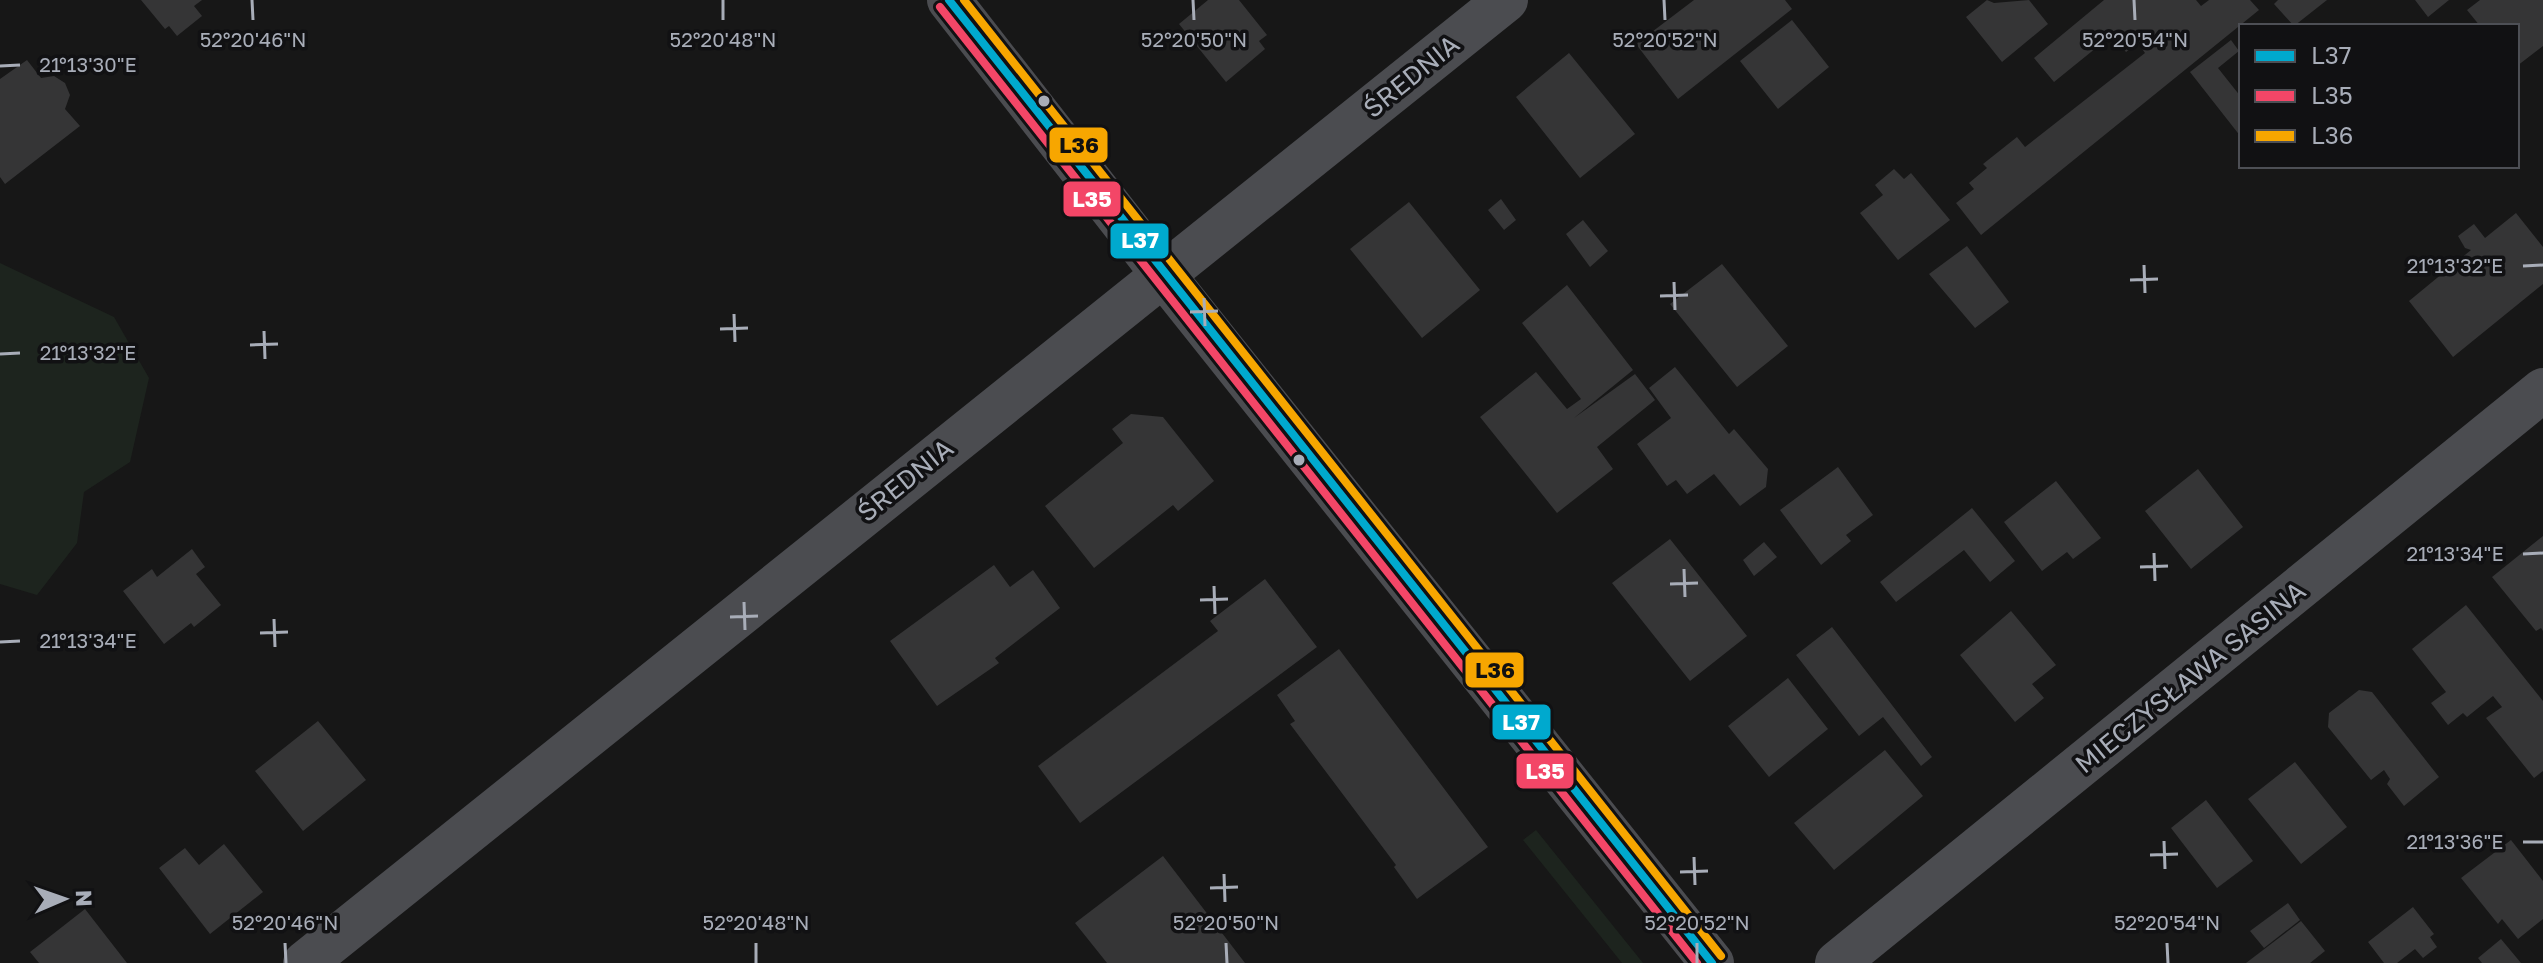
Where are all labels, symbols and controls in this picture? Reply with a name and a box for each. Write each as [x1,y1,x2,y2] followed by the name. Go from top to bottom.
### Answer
[2239,24,2519,168] legend
[200,27,306,51] text: 52°20'46"N
[670,27,776,51] text: 52°20'48"N
[1141,27,1247,51] text: 52°20'50"N
[1612,27,1718,51] text: 52°20'52"N
[2082,27,2188,51] text: 52°20'54"N
[1357,28,1465,124] street label: ŚREDNIA
[2311,40,2351,69] text: L37
[39,52,137,76] text: 21°13'30"E
[2311,80,2353,109] text: L35
[1036,93,1052,109] unlabelled marker
[2311,120,2353,149] text: L36
[1048,126,1109,164] line badge: L36
[1059,131,1099,158] text: L36
[1062,180,1122,218] line badge: L35
[1072,185,1112,212] text: L35
[1109,222,1170,260] line badge: L37
[1121,226,1159,253] text: L37
[2407,253,2503,277] text: 21°13'32"E
[40,340,136,364] text: 21°13'32"E
[851,432,959,528] street label: ŚREDNIA
[1291,452,1307,468] unlabelled marker
[2406,541,2504,565] text: 21°13'34"E
[2069,575,2311,779] street label: MIECZYSŁAWA SASINA
[39,628,137,652] text: 21°13'34"E
[1464,651,1525,689] line badge: L36
[1475,656,1515,683] text: L36
[1491,703,1552,741] line badge: L37
[1502,708,1540,735] text: L37
[1515,752,1575,790] line badge: L35
[1525,757,1565,784] text: L35
[2406,829,2504,853] text: 21°13'36"E
[24,859,104,939] north arrow
[71,889,98,907] text: N
[232,910,338,934] text: 52°20'46"N
[703,910,809,934] text: 52°20'48"N
[1173,910,1279,934] text: 52°20'50"N
[1644,910,1750,934] text: 52°20'52"N
[2114,910,2220,934] text: 52°20'54"N

